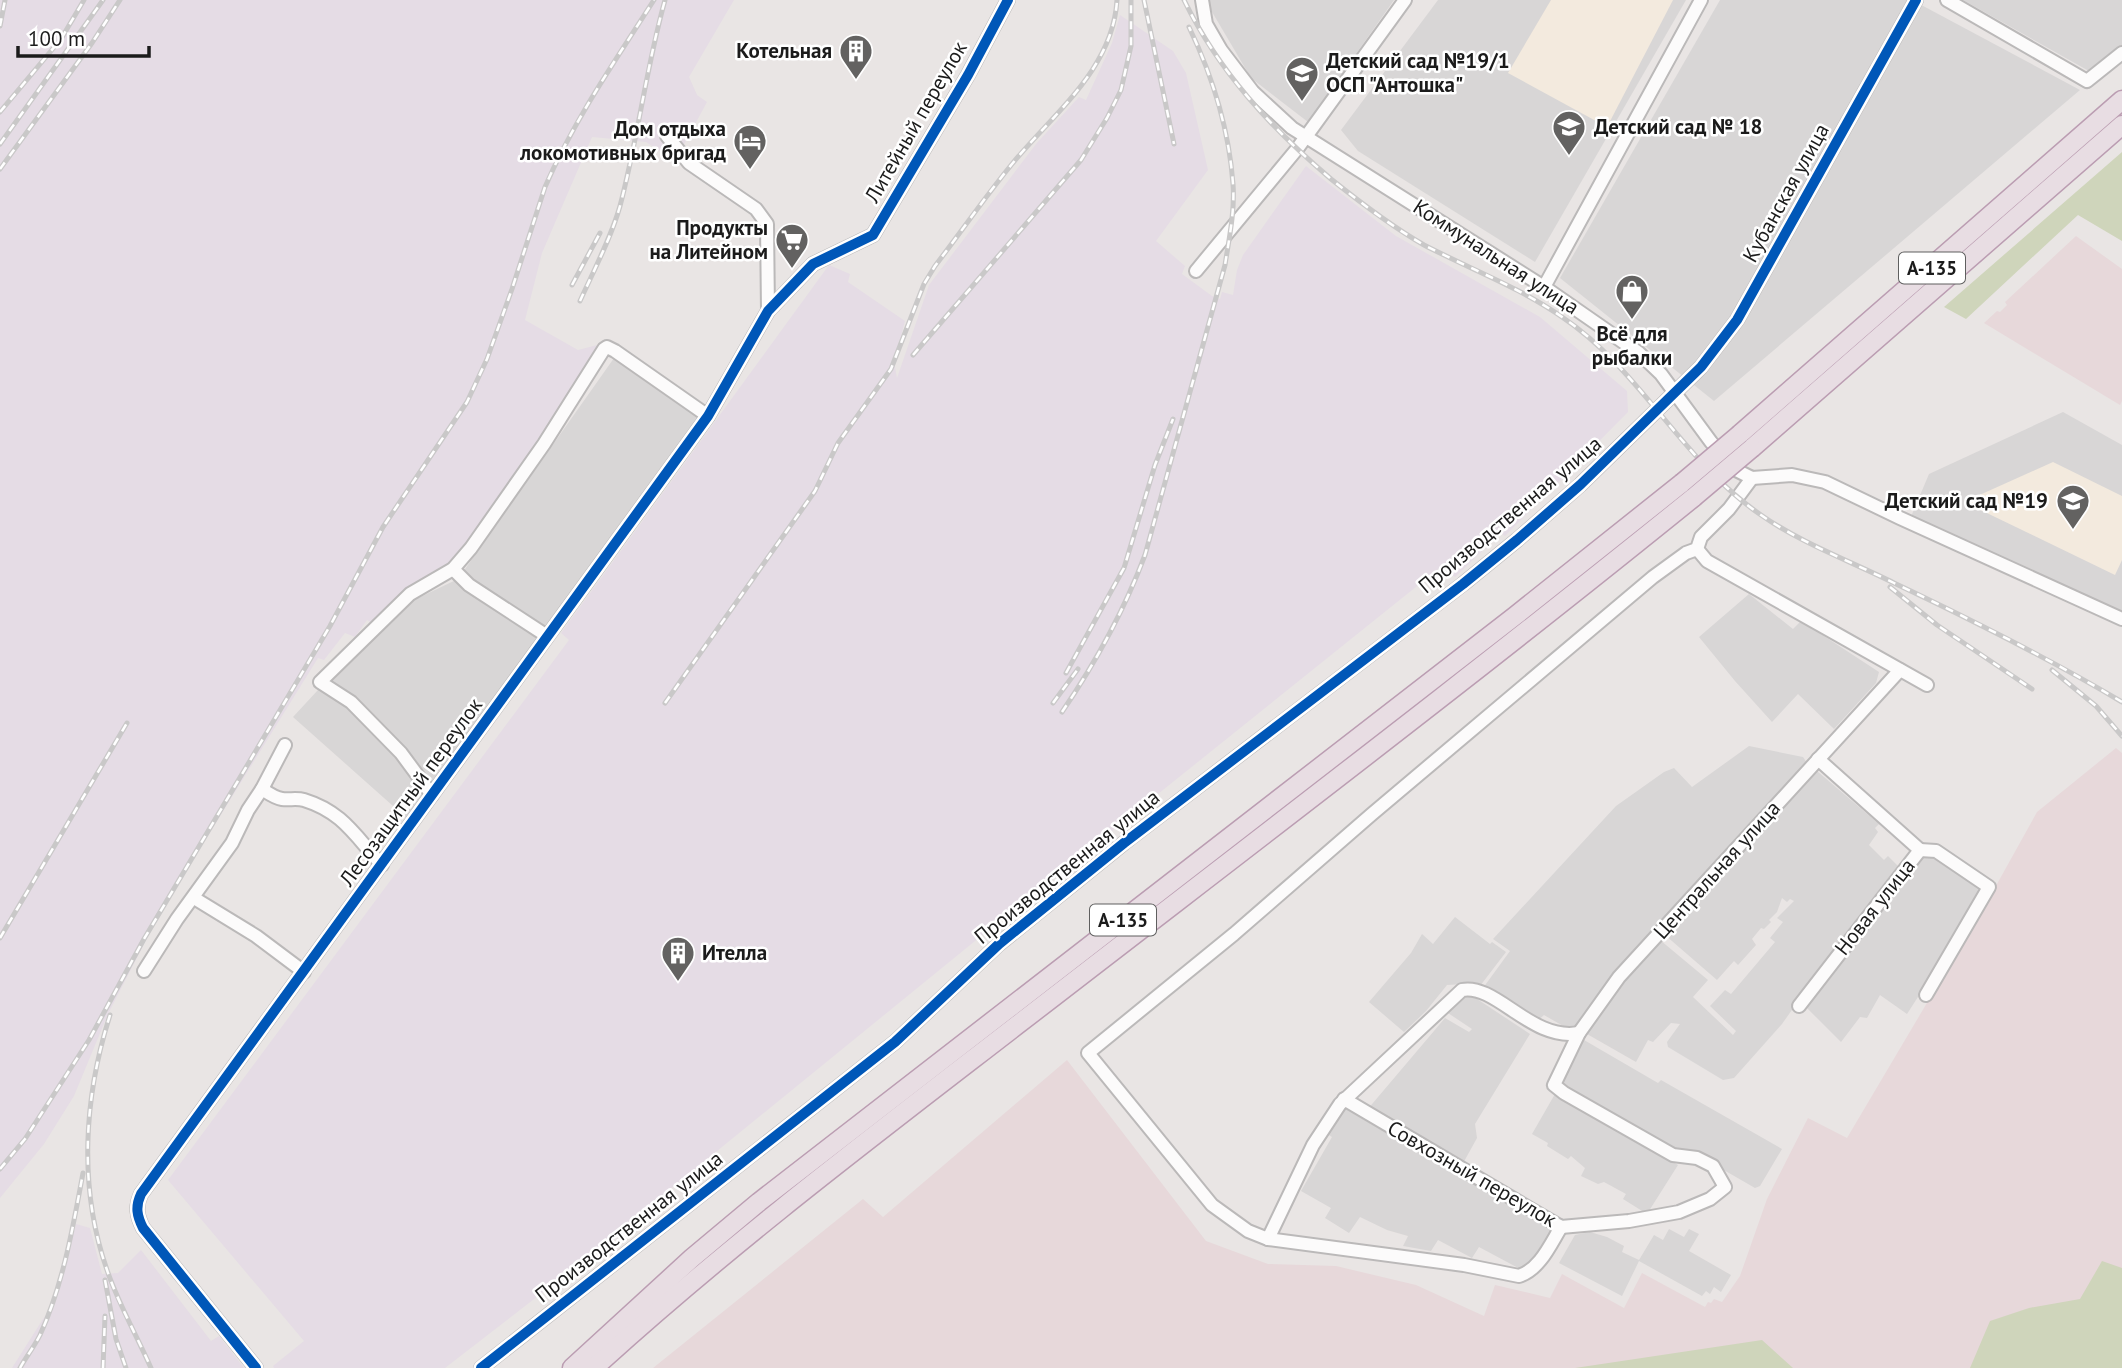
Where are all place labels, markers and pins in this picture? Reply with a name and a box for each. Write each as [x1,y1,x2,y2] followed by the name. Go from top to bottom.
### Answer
[837,32,875,81] building icon: Котельная
[736,37,832,64] place label: Котельная
[1326,47,1510,98] place label: Детский сад №19/1 ОСП "Антошка"
[1283,54,1321,103] school or university icon: Детский сад №19/1 ОСП "Антошка"
[1550,108,1588,157] school or university icon: Детский сад № 18
[1594,113,1762,140] place label: Детский сад № 18
[519,115,726,166] place label: Дом отдыха локомотивных бригад
[731,122,769,171] hotel icon: Дом отдыха локомотивных бригад
[649,214,768,265] place label: Продукты на Литейном
[773,221,811,270] supermarket icon: Продукты на Литейном
[1613,272,1651,321] shop icon: Всё для рыбалки
[1592,320,1672,371] place label: Всё для рыбалки
[2054,482,2092,531] school or university icon: Детский сад №19
[1885,487,2048,514] place label: Детский сад №19
[659,934,697,983] building icon: Ителла
[702,939,767,966] place label: Ителла

